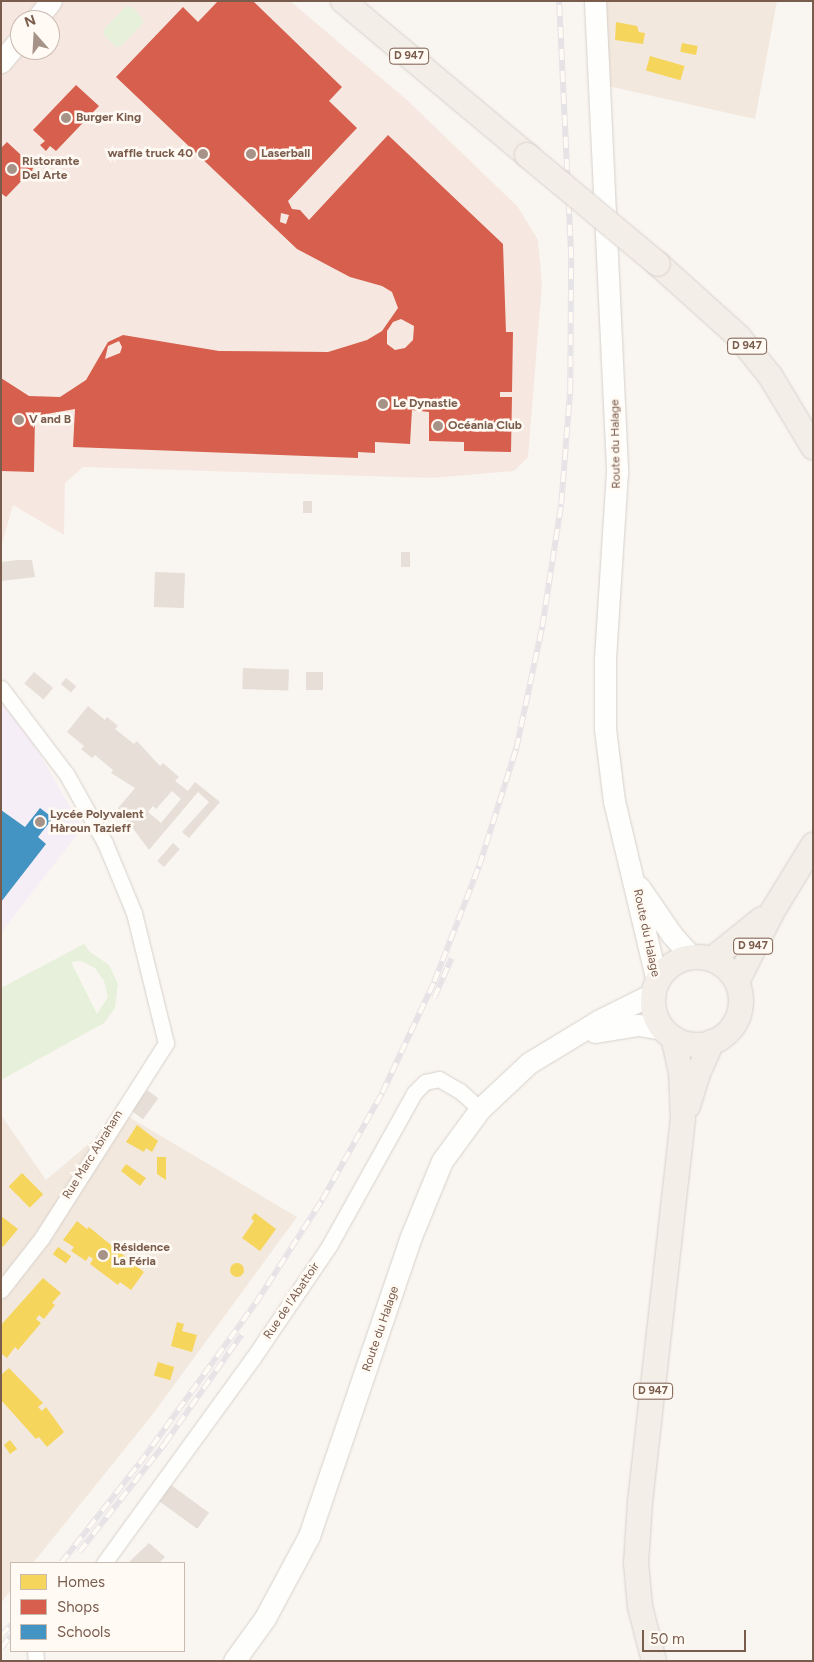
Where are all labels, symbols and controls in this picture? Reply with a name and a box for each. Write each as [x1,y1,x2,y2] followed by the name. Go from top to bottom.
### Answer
[10,10,60,60] north arrow
[22,11,38,31] text: N
[389,48,429,64] road number: D 947
[76,111,141,125] place label: Burger King
[60,112,72,124] marker: Burger King
[107,147,193,161] place label: waffle truck 40
[261,147,310,161] place label: Laserball
[197,148,209,160] marker: waffle truck 40
[245,148,257,160] marker: Laserball
[22,155,79,183] place label: Ristorante Del Arte
[6,163,18,175] marker: Ristorante Del Arte
[727,338,767,354] road number: D 947
[393,397,458,411] place label: Le Dynastie
[377,398,389,410] marker: Le Dynastie
[608,399,624,489] street label: Route du Halage
[29,413,71,427] place label: V and B
[13,414,25,426] marker: V and B
[448,419,522,433] place label: Océania Club
[432,420,444,432] marker: Océania Club
[50,808,144,836] place label: Lycée Polyvalent Hàroun Tazieff
[34,816,46,828] marker: Lycée Polyvalent Hàroun Tazieff
[630,888,662,978] street label: Route du Halage
[733,938,773,954] road number: D 947
[60,1108,126,1202] street label: Rue Marc Abraham
[113,1241,170,1269] place label: Résidence La Féria
[97,1249,109,1261] marker: Résidence La Féria
[261,1260,323,1342] street label: Rue de l'Abattoir
[360,1284,402,1374] street label: Route du Halage
[633,1382,673,1400] road number: D 947
[10,1562,185,1652] legend
[57,1573,105,1591] text: Homes
[57,1598,99,1616] text: Shops
[644,1620,748,1652] scale bar
[57,1623,110,1641] text: Schools
[650,1630,685,1648] text: 50 m

